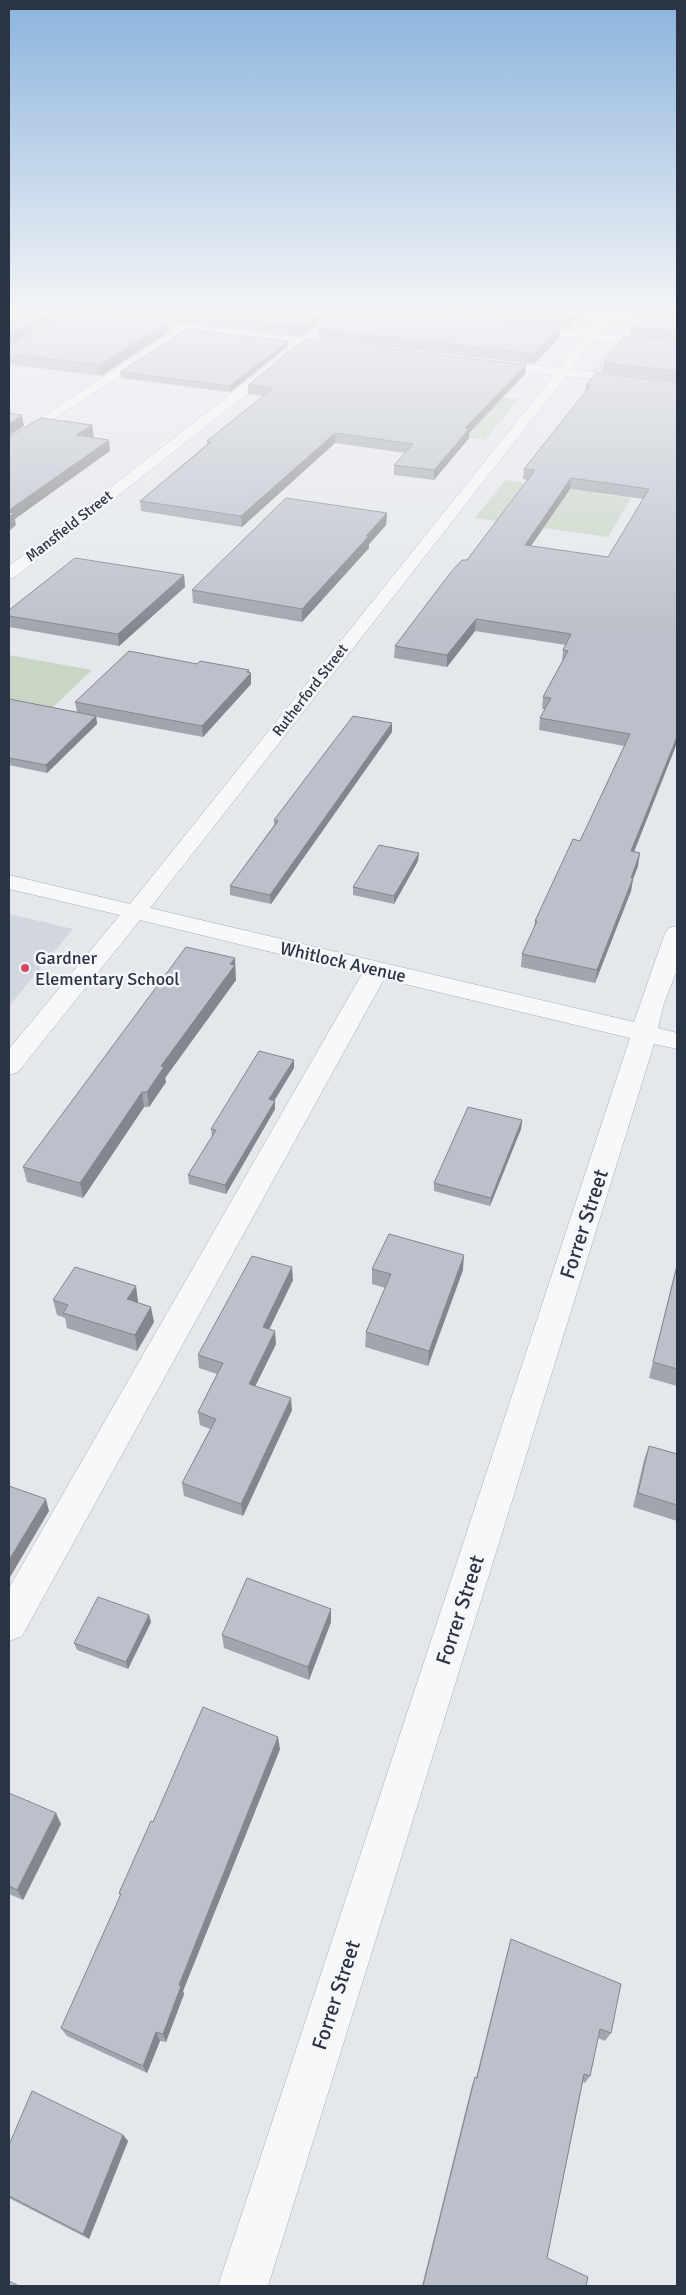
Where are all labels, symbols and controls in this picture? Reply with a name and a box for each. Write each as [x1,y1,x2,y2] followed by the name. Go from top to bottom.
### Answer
[22,486,116,566] street label: Mansfield Street
[268,640,352,740] street label: Rutherford Street
[278,937,408,987] street label: Whitlock Avenue
[35,947,180,990] place label: Gardner Elementary School
[19,962,31,974] marker: Gardner Elementary School
[554,1166,614,1282] street label: Forrer Street
[430,1552,490,1668] street label: Forrer Street
[306,1937,366,2053] street label: Forrer Street

